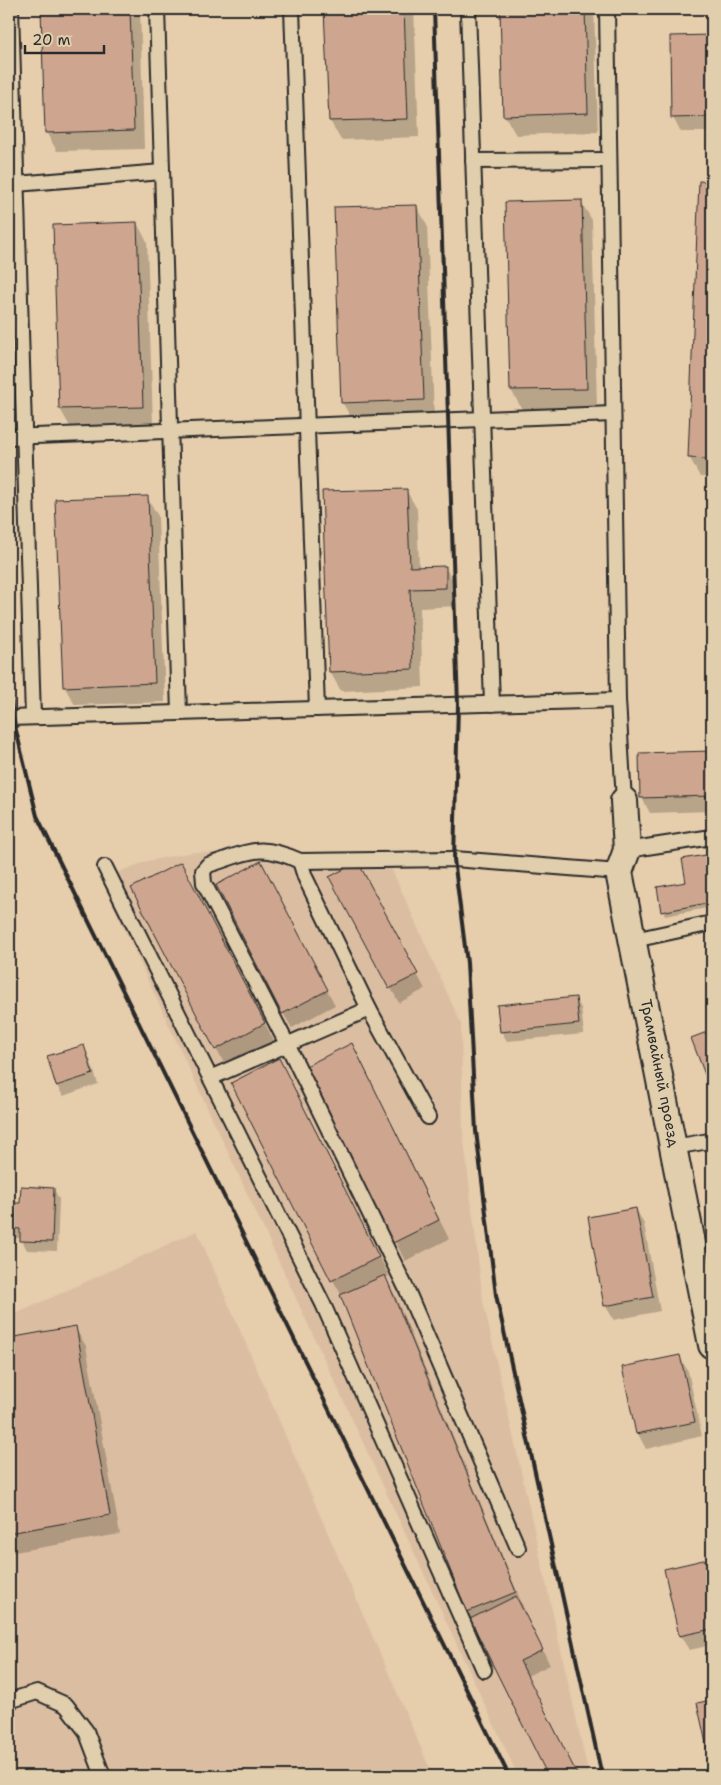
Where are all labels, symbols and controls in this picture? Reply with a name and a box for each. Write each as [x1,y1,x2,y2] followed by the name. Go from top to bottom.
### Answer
[25,22,104,54] scale bar
[32,30,71,50] text: 20 m
[636,997,684,1149] street label: Трамвайный проезд

